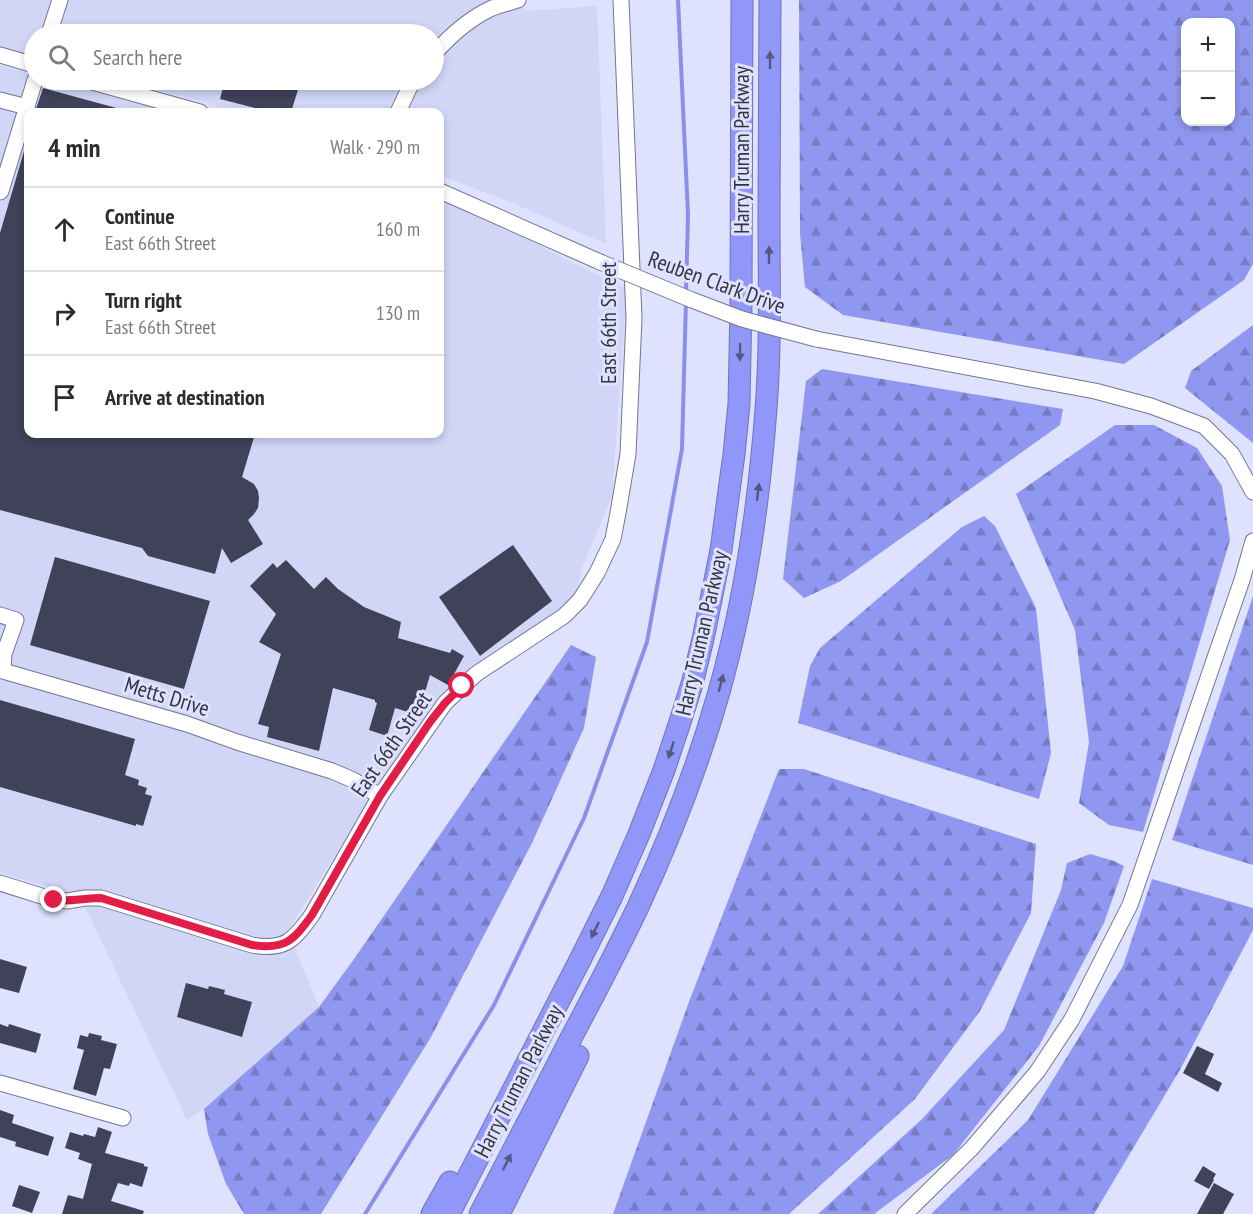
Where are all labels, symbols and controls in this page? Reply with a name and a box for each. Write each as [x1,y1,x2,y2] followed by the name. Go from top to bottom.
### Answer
[1181,18,1235,126] map controls
[1181,18,1235,72] button: +
[24,24,444,90] search box
[45,41,78,74] icon: search
[93,43,182,71] text: Search here
[765,51,775,70] one-way arrow
[727,65,755,234] street label: Harry Truman Parkway
[1181,72,1235,126] button: −
[48,131,101,164] text: 4 min
[330,134,420,160] text: Walk · 290 m
[105,202,175,230] text: Continue
[48,213,81,246] icon: ahead
[376,216,420,242] text: 160 m
[105,230,216,256] text: East 66th Street
[645,244,789,320] street label: Reuben Clark Drive
[764,246,774,265] one-way arrow
[594,262,622,384] street label: East 66th Street
[105,286,182,314] text: Turn right
[48,297,81,330] icon: right
[376,300,420,326] text: 130 m
[105,314,216,340] text: East 66th Street
[735,343,745,362] one-way arrow
[48,381,81,414] icon: arrive
[105,383,265,411] text: Arrive at destination
[753,482,762,501] one-way arrow
[668,547,734,718] street label: Harry Truman Parkway
[121,670,213,722] street label: Metts Drive
[448,672,474,698] route start
[716,674,726,692] one-way arrow
[345,686,437,802] street label: East 66th Street
[665,741,675,759] one-way arrow
[40,886,66,912] route end
[591,921,600,938] one-way arrow
[467,999,569,1162] street label: Harry Truman Parkway
[502,1153,512,1170] one-way arrow

